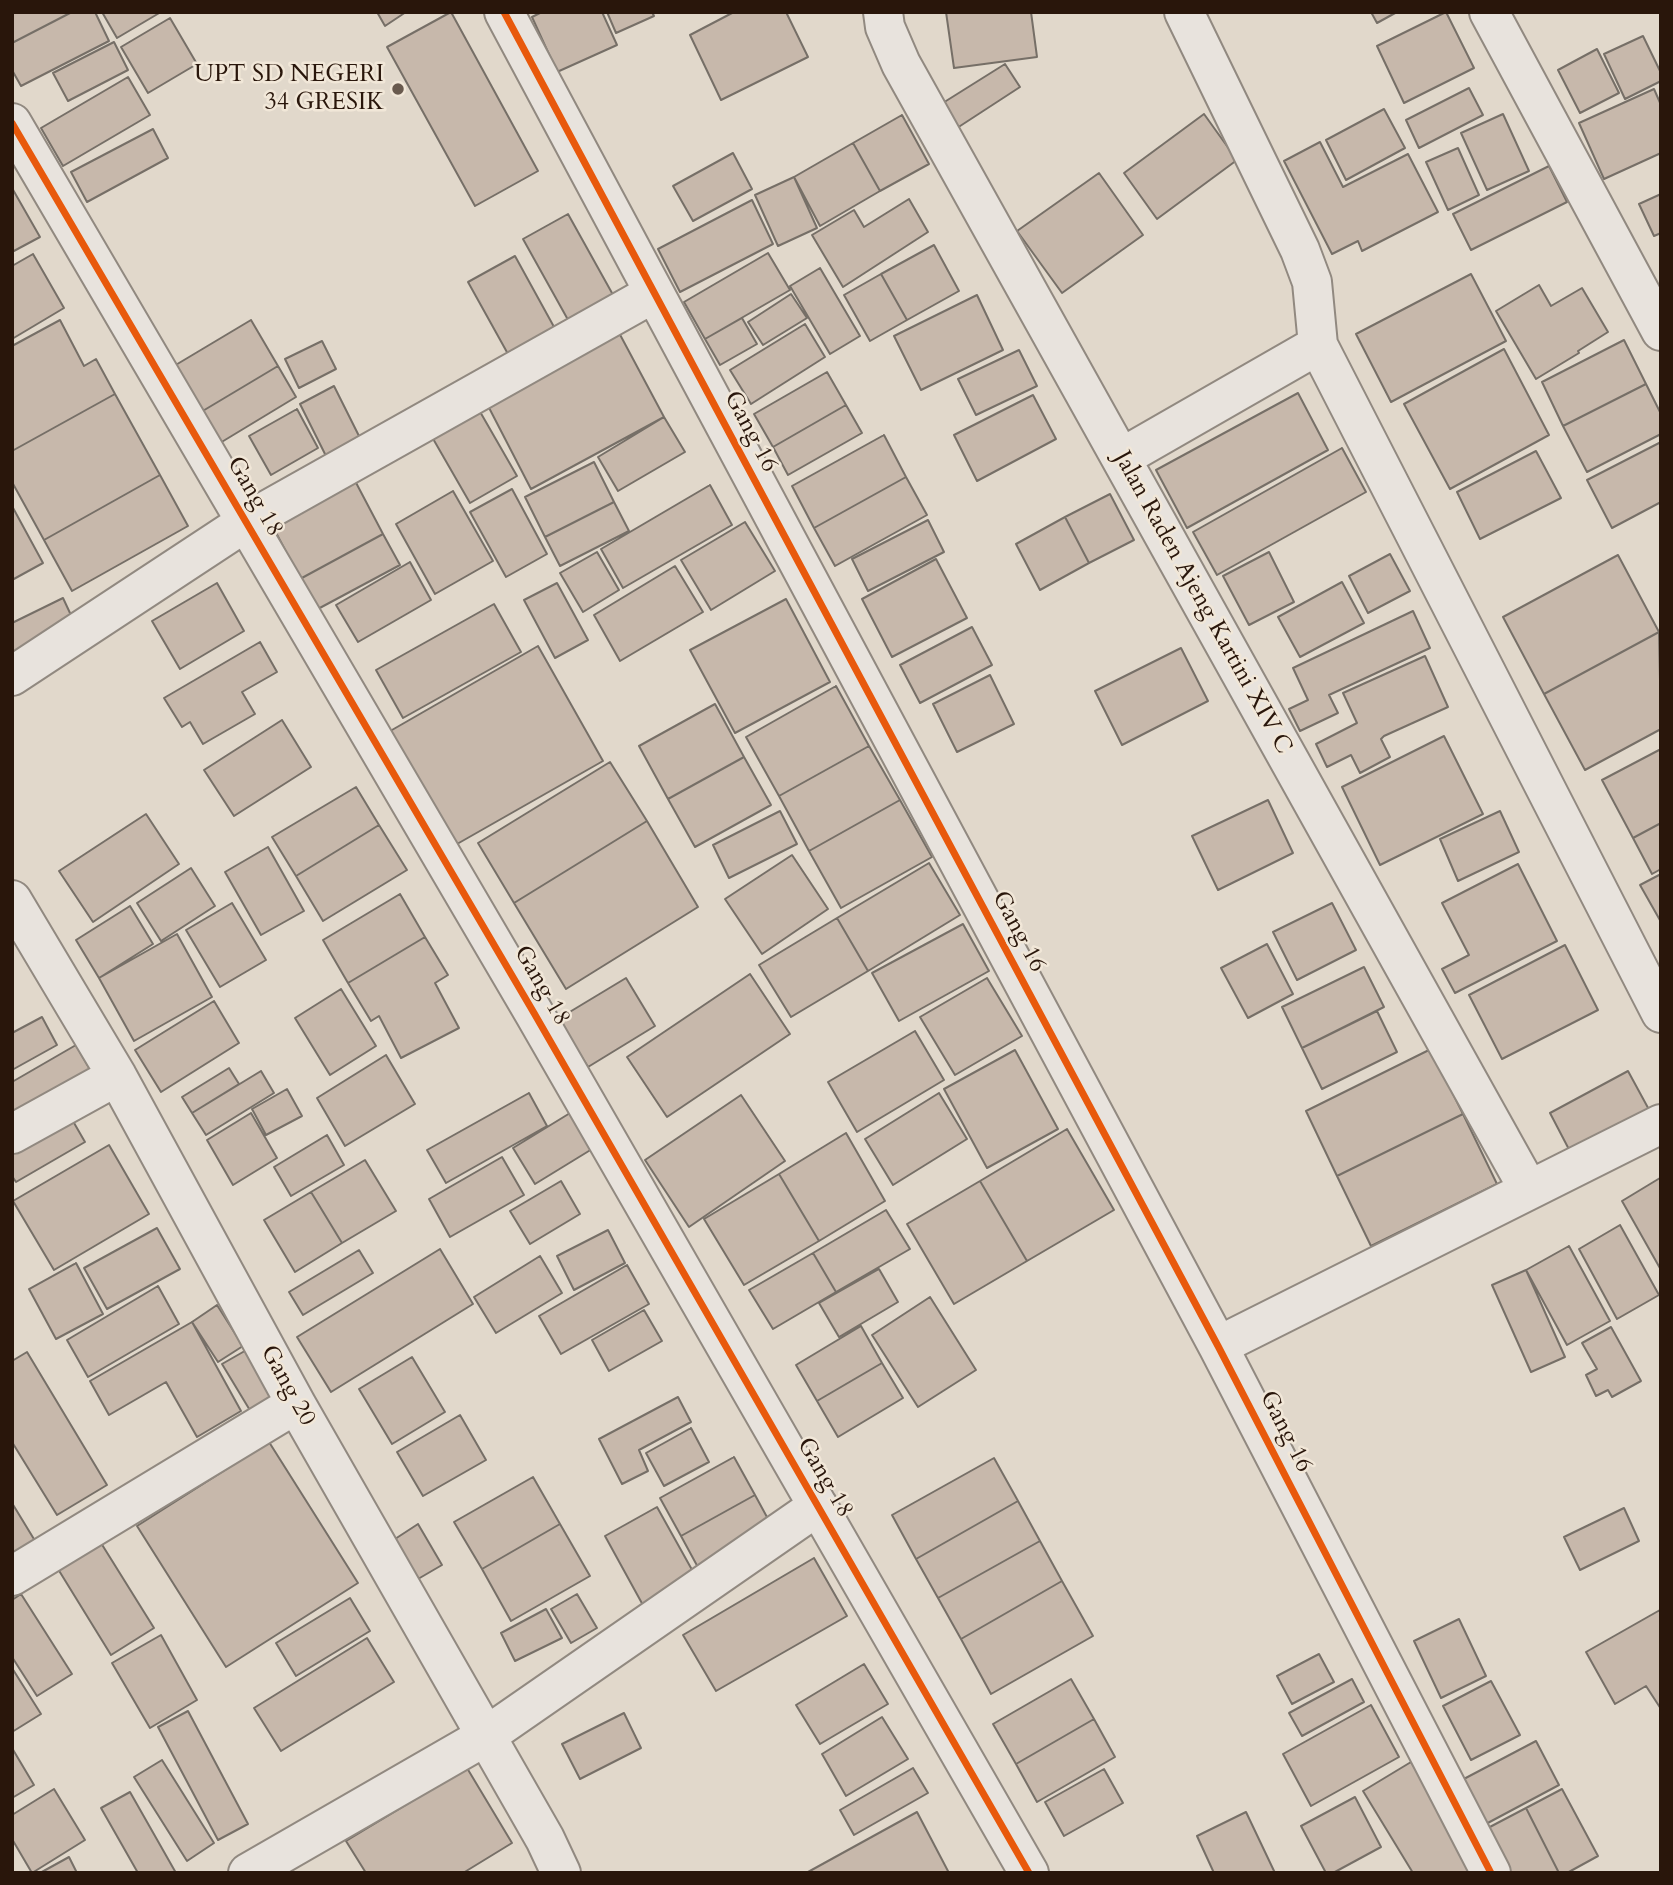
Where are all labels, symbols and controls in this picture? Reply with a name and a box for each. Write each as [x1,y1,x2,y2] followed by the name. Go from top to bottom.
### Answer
[194,61,384,117] place label: UPT SD NEGERI 34 GRESIK
[390,81,406,97] marker: UPT SD NEGERI 34 GRESIK
[717,387,783,477] street label: Gang 16
[1107,447,1297,759] street label: Jalan Raden Ajeng Kartini XIV C
[220,452,288,542] street label: Gang 18
[985,887,1051,977] street label: Gang 16
[507,941,575,1031] street label: Gang 18
[253,1341,321,1431] street label: Gang 20
[1252,1386,1318,1478] street label: Gang 16
[790,1433,858,1523] street label: Gang 18

